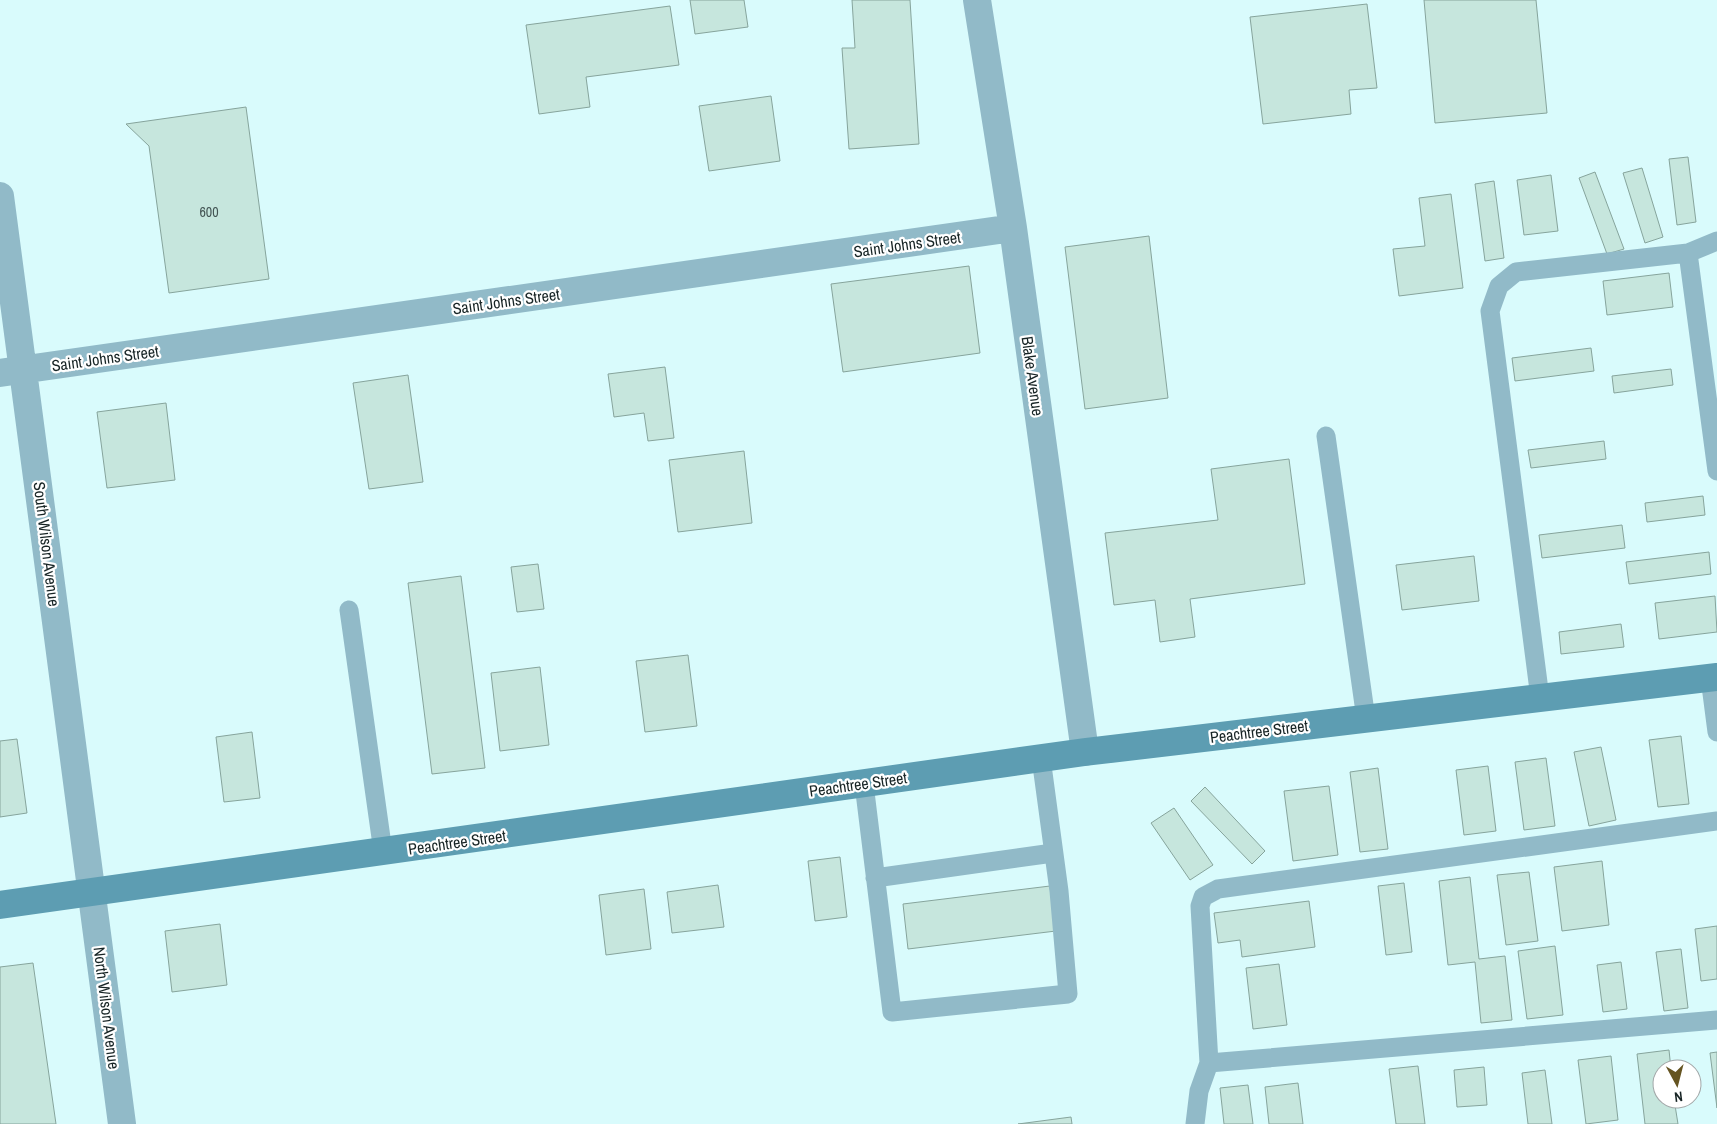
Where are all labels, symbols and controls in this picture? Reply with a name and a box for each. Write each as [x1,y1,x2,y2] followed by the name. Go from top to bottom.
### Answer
[199,203,219,221] house number: 600
[852,226,962,262] street label: Saint Johns Street
[451,283,561,319] street label: Saint Johns Street
[1017,335,1049,417] street label: Blake Avenue
[50,340,160,376] street label: Saint Johns Street
[28,481,66,607] street label: South Wilson Avenue
[1209,714,1310,748] street label: Peachtree Street
[808,766,909,802] street label: Peachtree Street
[407,824,508,860] street label: Peachtree Street
[89,946,125,1070] street label: North Wilson Avenue
[1652,1059,1702,1109] north arrow
[1673,1087,1684,1106] text: N

